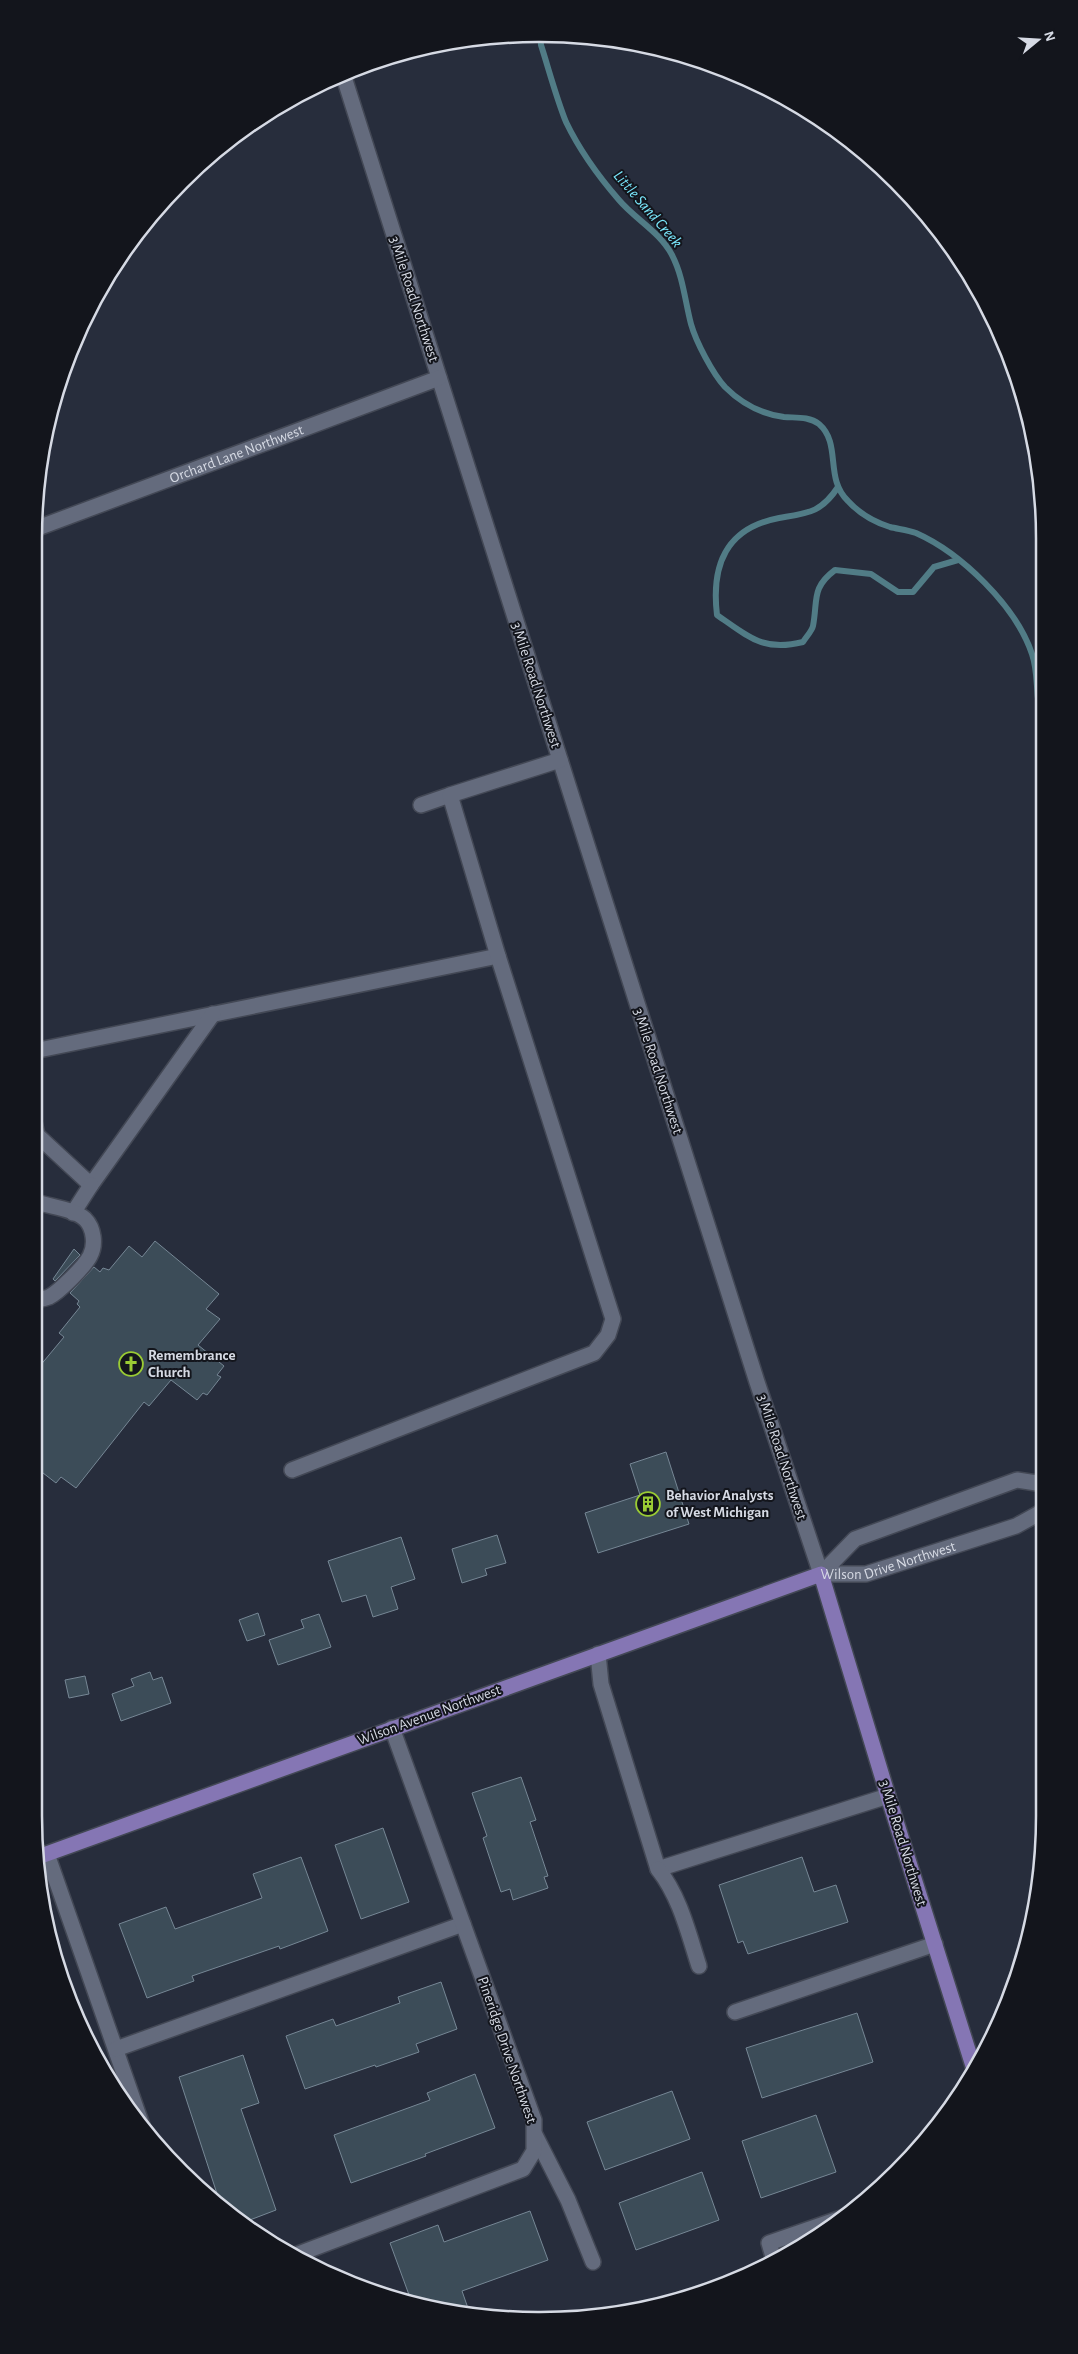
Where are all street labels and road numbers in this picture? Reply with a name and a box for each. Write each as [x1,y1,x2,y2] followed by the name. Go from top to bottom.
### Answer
[387,234,441,364] street label: 3 Mile Road Northwest
[167,422,306,486] street label: Orchard Lane Northwest
[509,620,563,750] street label: 3 Mile Road Northwest
[631,1006,685,1136] street label: 3 Mile Road Northwest
[755,1392,809,1522] street label: 3 Mile Road Northwest
[820,1538,958,1582] street label: Wilson Drive Northwest
[355,1682,503,1748] street label: Wilson Avenue Northwest
[877,1778,929,1908] street label: 3 Mile Road Northwest
[475,1975,539,2126] street label: Pineridge Drive Northwest

